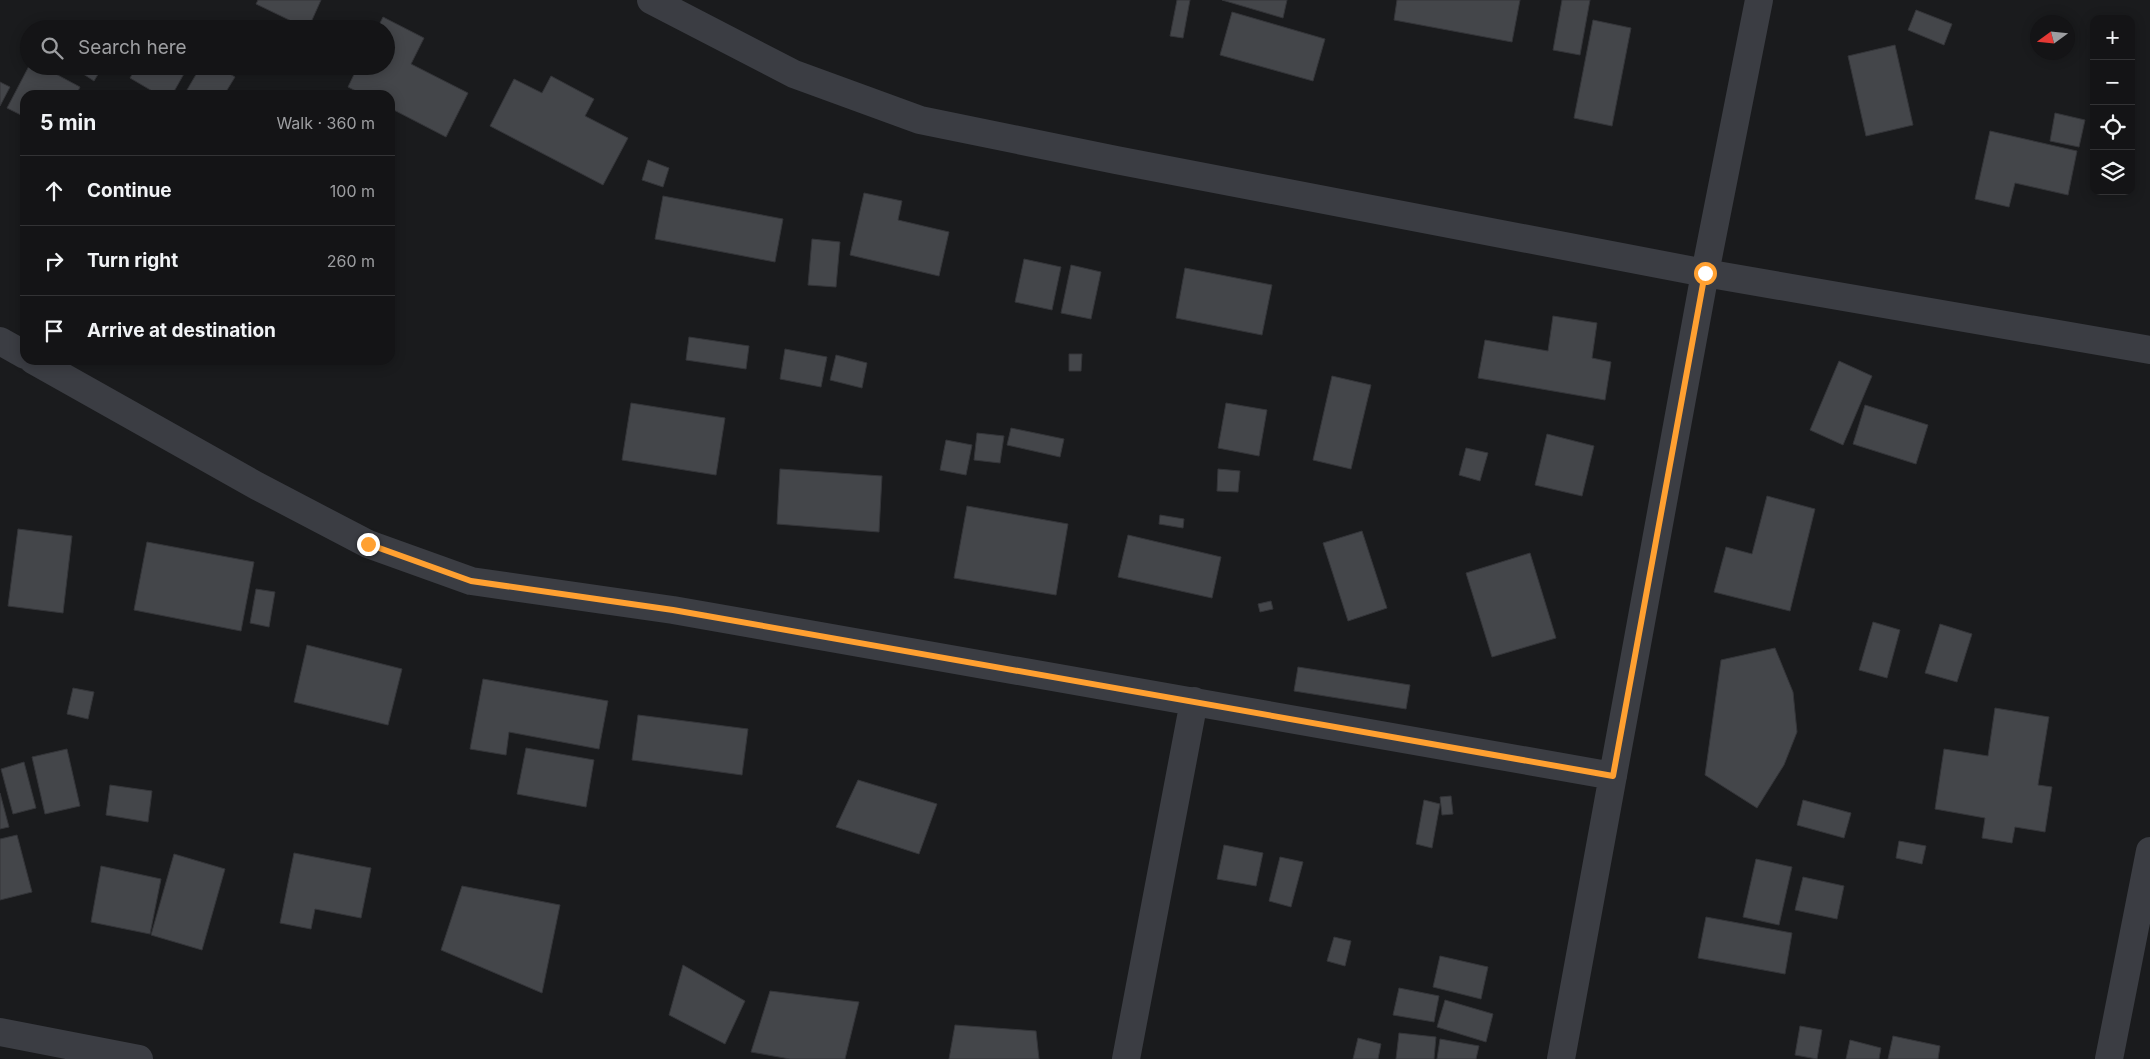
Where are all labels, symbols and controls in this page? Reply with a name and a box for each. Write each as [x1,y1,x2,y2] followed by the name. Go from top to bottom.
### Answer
[2030,15,2075,60] north arrow
[2090,15,2135,195] map controls
[2090,15,2135,60] button: +
[20,20,395,75] search box
[38,34,66,62] icon: search
[78,36,187,59] text: Search here
[2090,60,2135,105] button: −
[2090,105,2135,150] button: locate
[40,110,96,135] text: 5 min
[276,113,375,133] text: Walk · 360 m
[2090,150,2135,195] button: layers
[40,177,68,205] icon: ahead
[87,179,172,202] text: Continue
[330,181,375,201] text: 100 m
[40,247,68,275] icon: right
[87,249,178,272] text: Turn right
[327,251,375,271] text: 260 m
[1694,262,1717,285] route start
[40,317,68,345] icon: arrive
[87,319,276,342] text: Arrive at destination
[357,533,380,556] route end

